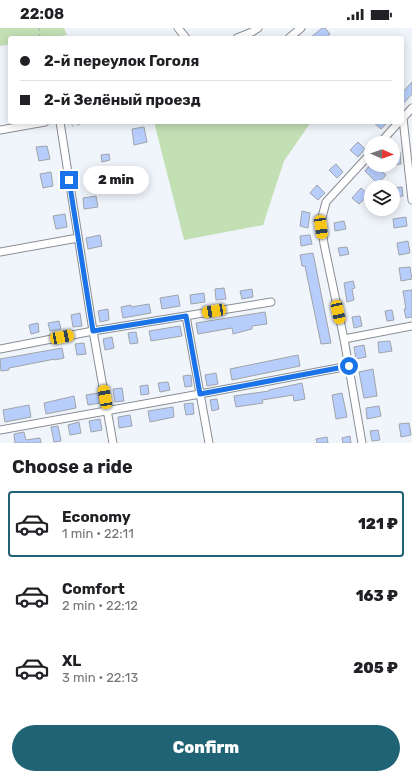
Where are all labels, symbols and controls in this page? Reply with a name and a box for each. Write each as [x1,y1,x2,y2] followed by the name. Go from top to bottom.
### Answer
[20,5,64,23] text: 22:08
[44,52,199,70] text: 2-й переулок Гоголя
[44,91,201,109] text: 2-й Зелёный проезд
[364,136,400,172] north arrow
[364,136,400,216] map controls
[83,166,149,194] callout: 2 min
[60,171,78,189] route end
[98,172,134,187] text: 2 min
[364,180,400,216] button: layers
[313,214,329,240] car
[330,299,346,325] car
[201,303,227,319] car
[49,329,75,345] car
[340,357,358,375] route start
[97,384,113,410] car
[12,456,133,478] text: Choose a ride
[14,506,50,542] icon: car
[62,508,131,526] text: Economy
[358,515,398,533] text: 121 ₽
[62,526,134,541] text: 1 min · 22:11
[14,578,50,614] icon: car
[62,580,125,598] text: Comfort
[356,587,398,605] text: 163 ₽
[62,598,138,613] text: 2 min · 22:12
[14,650,50,686] icon: car
[62,652,81,670] text: XL
[353,659,398,677] text: 205 ₽
[62,670,138,685] text: 3 min · 22:13
[12,725,400,771] button: Confirm

